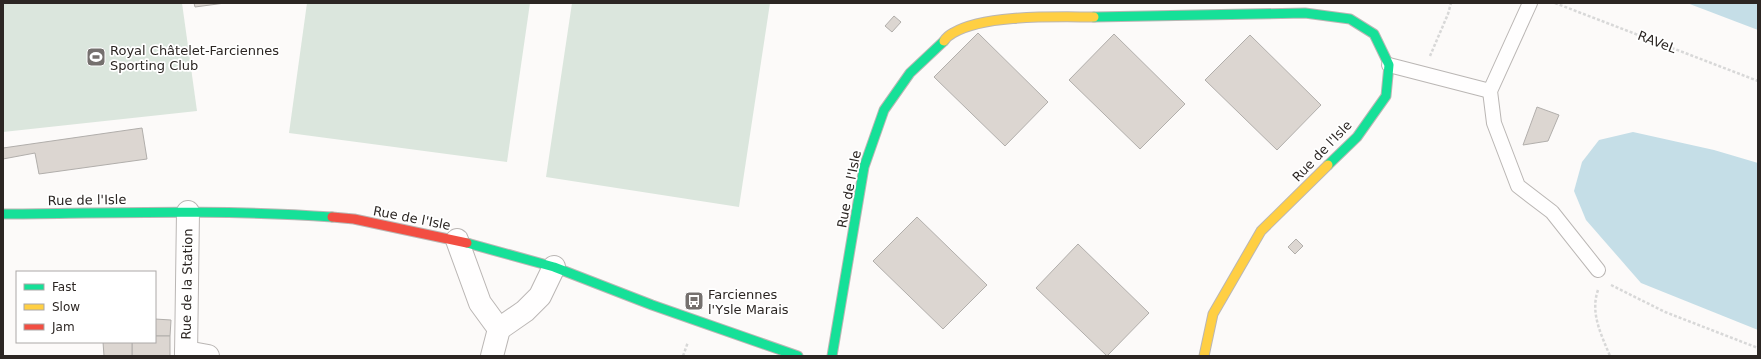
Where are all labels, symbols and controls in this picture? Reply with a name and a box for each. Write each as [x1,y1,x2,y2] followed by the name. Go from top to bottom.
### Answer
[1636,28,1679,56] street label: RAVeL
[110,43,279,73] place label: Royal Châtelet-Farciennes Sporting Club
[85,46,107,68] sports icon: Royal Châtelet-Farciennes Sporting Club
[1289,118,1355,184] street label: Rue de l'Isle
[834,149,864,229] street label: Rue de l'Isle
[48,192,126,208] street label: Rue de l'Isle
[372,203,452,233] street label: Rue de l'Isle
[179,228,195,340] street label: Rue de la Station
[16,271,156,343] legend
[52,280,76,294] text: Fast
[708,287,789,317] place label: Farciennes l'Ysle Marais
[683,290,705,312] bus stop icon: Farciennes l'Ysle Marais
[52,300,80,314] text: Slow
[51,320,75,334] text: Jam

